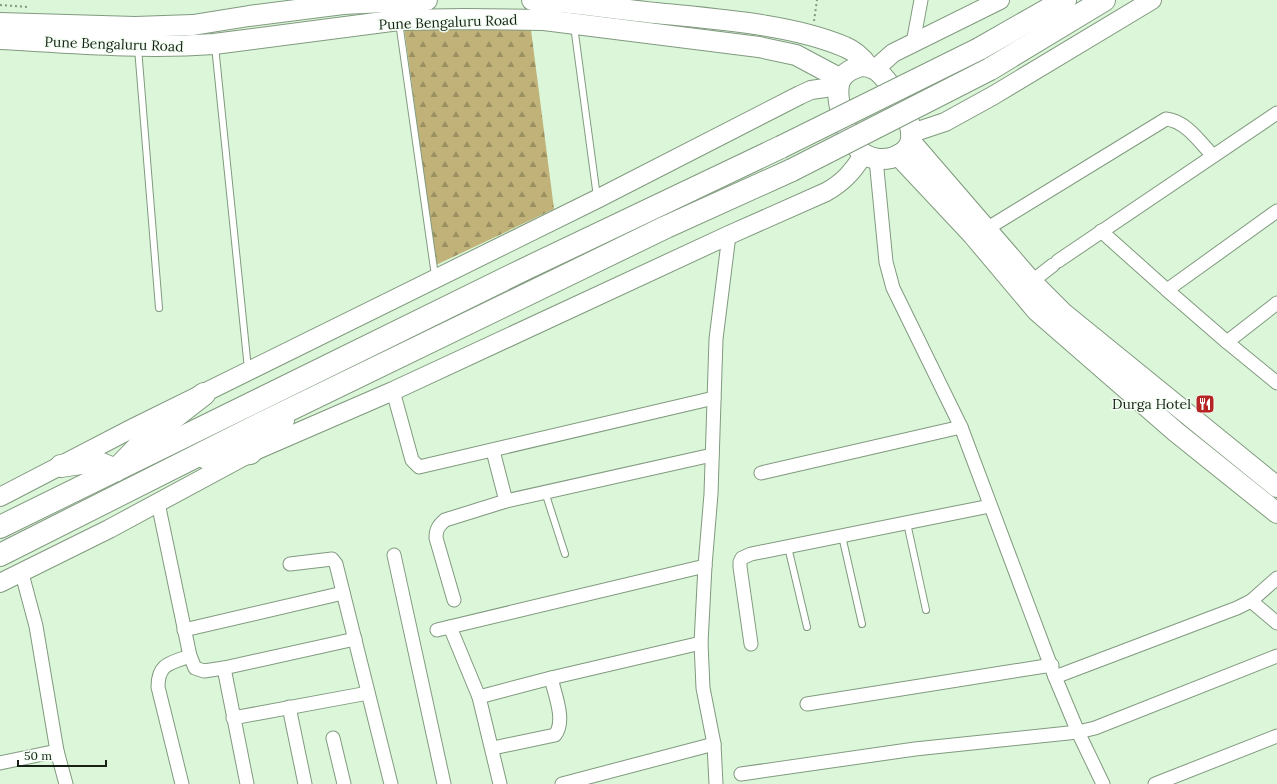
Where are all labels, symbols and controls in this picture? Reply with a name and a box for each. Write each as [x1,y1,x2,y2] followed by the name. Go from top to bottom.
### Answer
[378,11,518,33] street label: Pune Bengaluru Road
[44,33,184,55] street label: Pune Bengaluru Road
[1194,393,1216,415] restaurant icon: Durga Hotel
[1112,395,1191,413] place label: Durga Hotel
[18,742,106,768] scale bar
[24,748,52,763] text: 50 m

